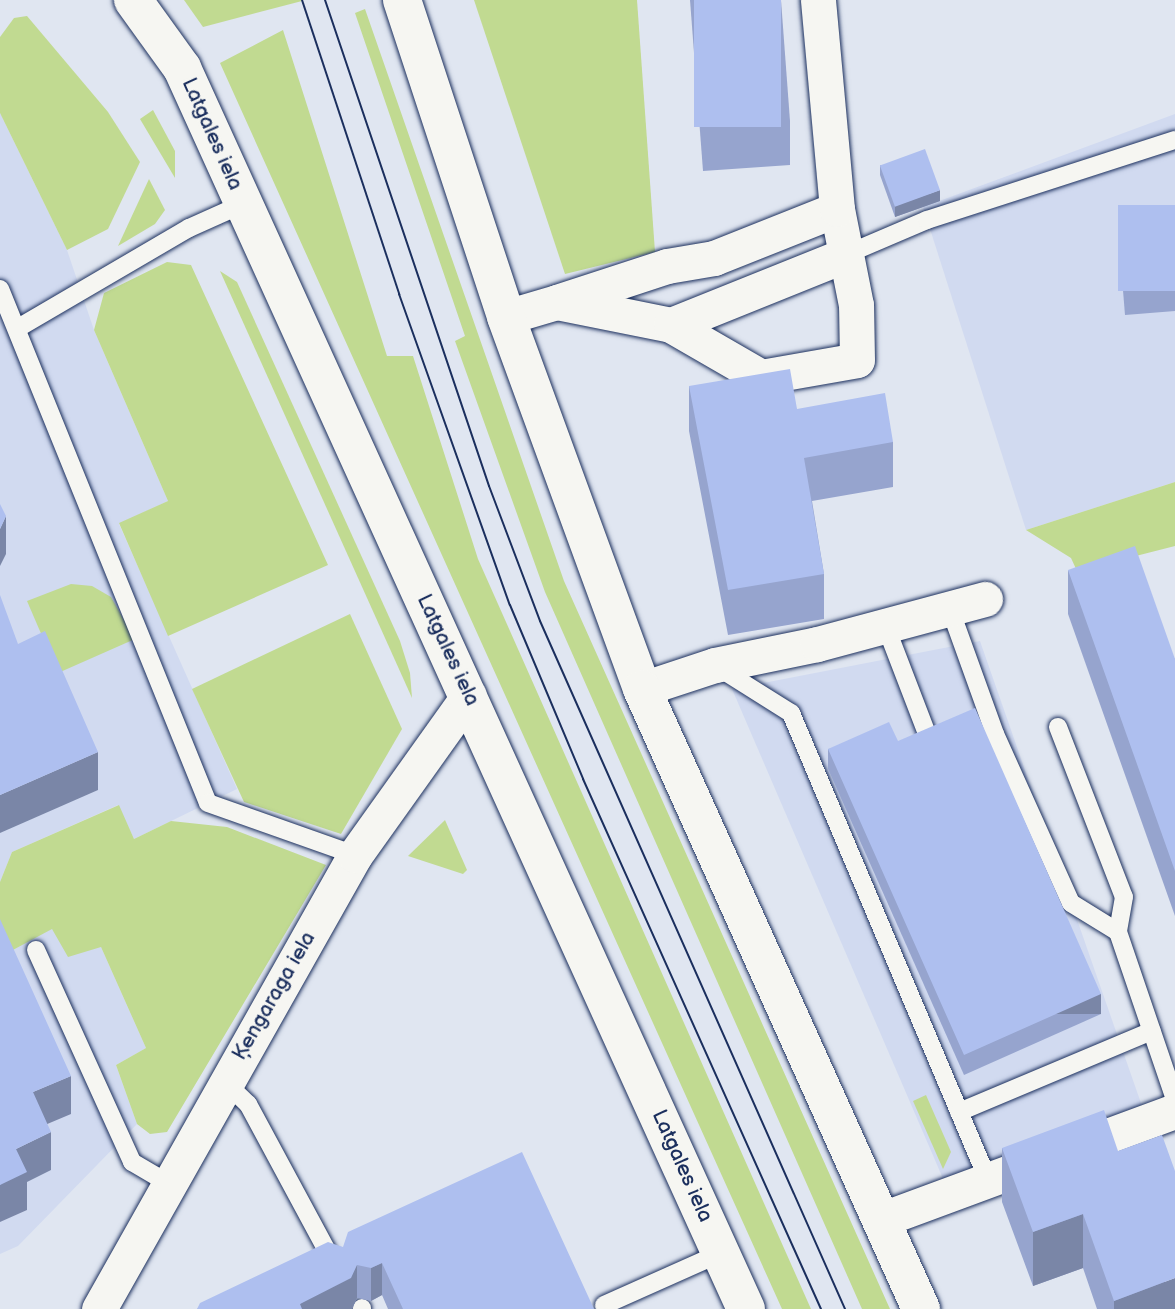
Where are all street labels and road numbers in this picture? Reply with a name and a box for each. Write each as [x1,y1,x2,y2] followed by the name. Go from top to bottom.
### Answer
[176,74,248,194] street label: Latgales iela
[411,590,485,710] street label: Latgales iela
[227,927,321,1065] street label: Ķengaraga iela
[646,1106,718,1226] street label: Latgales iela

